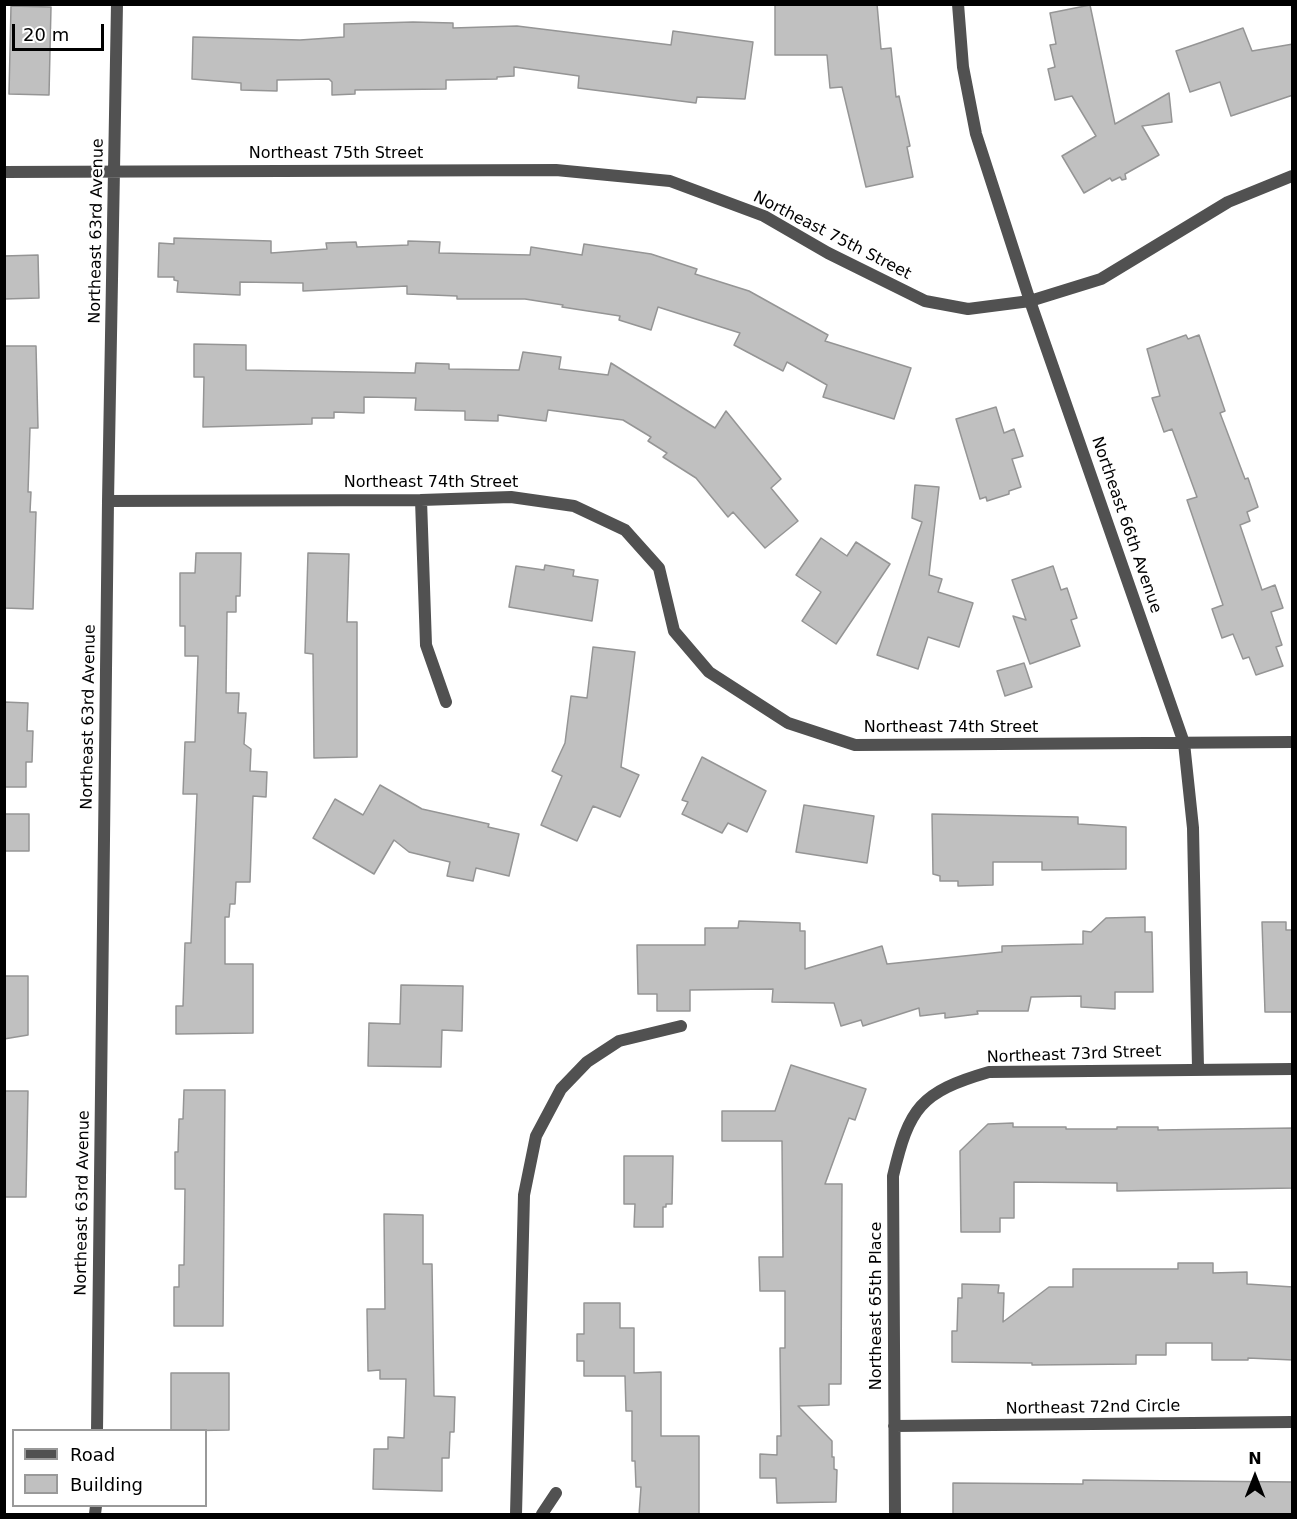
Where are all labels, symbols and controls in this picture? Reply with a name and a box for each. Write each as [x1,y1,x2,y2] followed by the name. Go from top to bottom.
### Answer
[15,12,106,50] scale bar
[23,24,69,45] text: 20 m
[86,138,108,324] street label: Northeast 63rd Avenue
[249,144,423,164] street label: Northeast 75th Street
[750,188,914,284] street label: Northeast 75th Street
[1087,434,1165,616] street label: Northeast 66th Avenue
[344,473,518,493] street label: Northeast 74th Street
[78,624,100,810] street label: Northeast 63rd Avenue
[864,718,1038,738] street label: Northeast 74th Street
[986,1042,1162,1068] street label: Northeast 73rd Street
[72,1110,94,1296] street label: Northeast 63rd Avenue
[867,1222,887,1390] street label: Northeast 65th Place
[1005,1397,1181,1419] street label: Northeast 72nd Circle
[12,1429,207,1507] legend
[70,1444,115,1465] text: Road
[1225,1447,1285,1507] north arrow
[1248,1449,1262,1468] text: N
[70,1474,143,1495] text: Building

